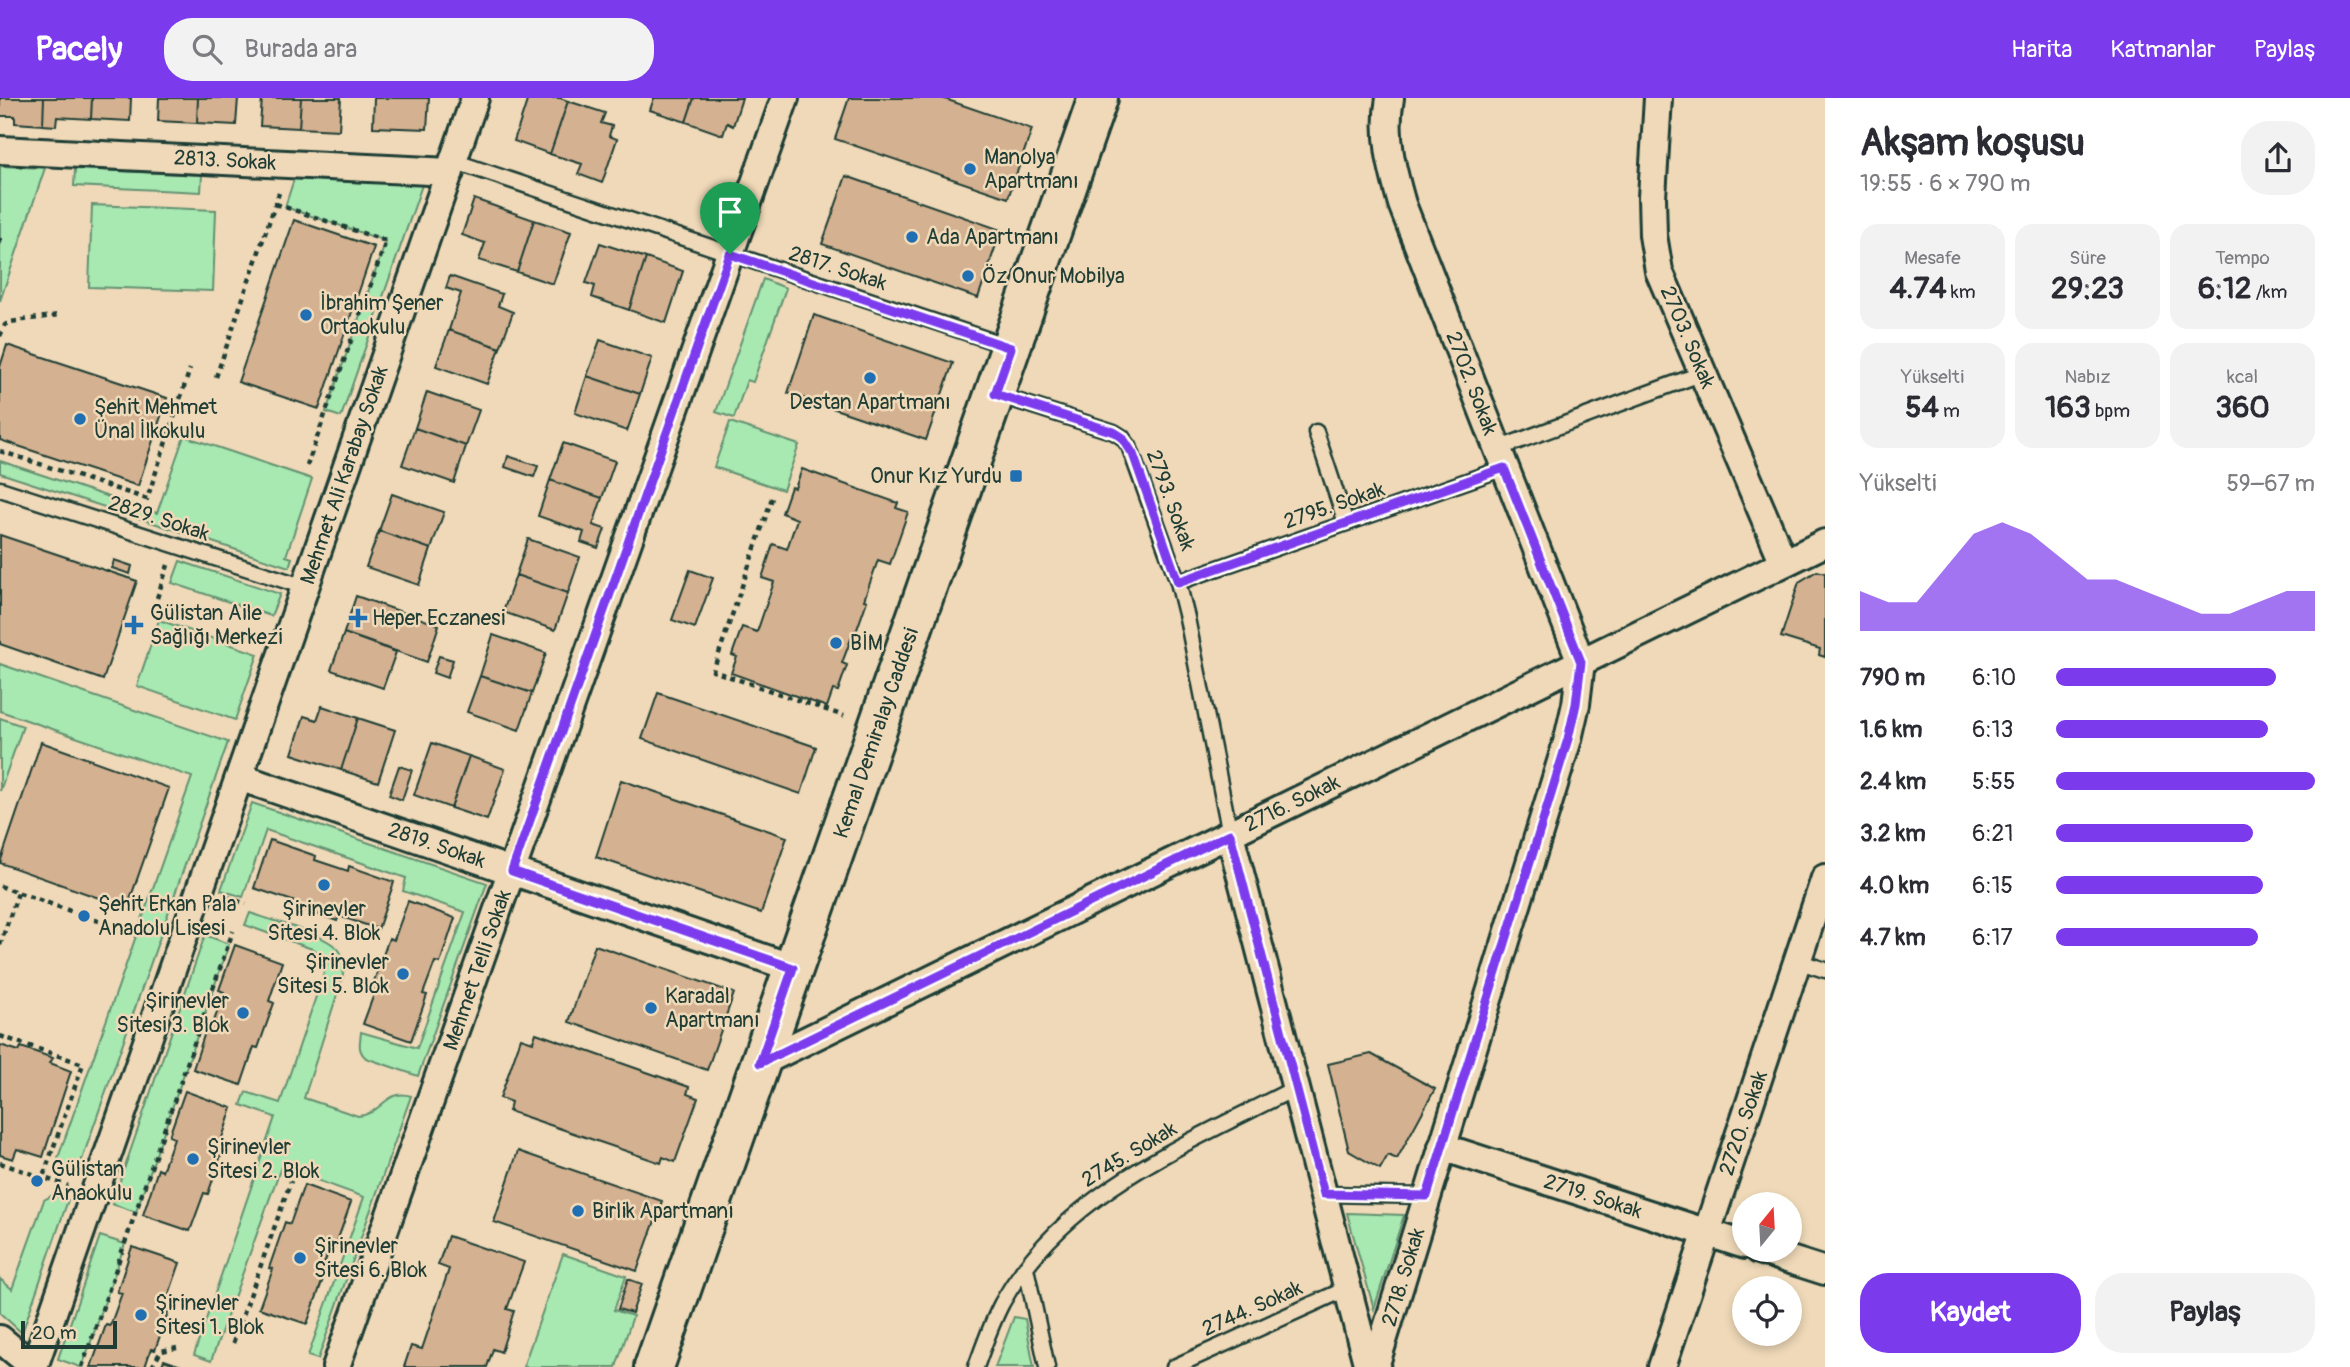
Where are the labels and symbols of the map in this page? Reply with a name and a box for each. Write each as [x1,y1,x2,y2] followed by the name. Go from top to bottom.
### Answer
[173,144,277,177] street label: 2813. Sokak
[984,144,1079,195] place label: Manolya Apartmanı
[962,161,978,177] marker: Manolya Apartmanı
[700,182,760,254] pin
[926,224,1059,251] place label: Ada Apartmanı
[904,229,920,245] marker: Ada Apartmanı
[785,240,891,297] street label: 2817. Sokak
[982,263,1125,290] place label: Öz Onur Mobilya
[960,268,976,284] marker: Öz Onur Mobilya
[1654,282,1721,393] street label: 2703. Sokak
[320,290,444,341] place label: İbrahim Şener Ortaokulu
[298,307,314,323] marker: İbrahim Şener Ortaokulu
[1439,328,1504,439] street label: 2702. Sokak
[294,362,395,588] street label: Mehmet Ali Karabay Sokak
[862,370,878,386] marker: Destan Apartmanı
[789,389,951,416] place label: Destan Apartmanı
[94,394,218,445] place label: Şehit Mehmet Ünal İlkokulu
[72,411,88,427] marker: Şehit Mehmet Ünal İlkokulu
[1140,446,1201,555] street label: 2793. Sokak
[870,463,1002,490] place label: Onur Kız Yurdu
[1008,468,1024,484] marker: Onur Kız Yurdu
[1280,476,1388,535] street label: 2795. Sokak
[105,489,213,548] street label: 2829. Sokak
[150,600,283,651] place label: Gülistan Aile Sağlığı Merkezi
[372,605,505,632] place label: Heper Eczanesi
[350,610,366,626] marker: Heper Eczanesi
[124,615,144,635] marker: Gülistan Aile Sağlığı Merkezi
[828,624,925,842] street label: Kemal Demiralay Caddesi
[850,630,883,657] place label: BİM
[828,635,844,651] marker: BİM
[1240,769,1345,838] street label: 2716. Sokak
[385,816,489,875] street label: 2819. Sokak
[316,877,332,893] marker: Şirinevler Sitesi 4. Blok
[437,886,518,1054] street label: Mehmet Telli Sokak
[98,891,237,942] place label: Şehit Erkan Pala Anadolu Lisesi
[268,896,381,947] place label: Şirinevler Sitesi 4. Blok
[76,908,92,924] marker: Şehit Erkan Pala Anadolu Lisesi
[277,949,389,1000] place label: Şirinevler Sitesi 5. Blok
[395,966,411,982] marker: Şirinevler Sitesi 5. Blok
[665,983,760,1034] place label: Karadal Apartmanı
[117,988,229,1039] place label: Şirinevler Sitesi 3. Blok
[643,1000,659,1016] marker: Karadal Apartmanı
[235,1005,251,1021] marker: Şirinevler Sitesi 3. Blok
[1713,1067,1774,1179] street label: 2720. Sokak
[1077,1115,1182,1193] street label: 2745. Sokak
[207,1134,320,1185] place label: Şirinevler Sitesi 2. Blok
[185,1151,201,1167] marker: Şirinevler Sitesi 2. Blok
[51,1156,132,1207] place label: Gülistan Anaokulu
[1540,1168,1646,1225] street label: 2719. Sokak
[29,1173,45,1189] marker: Gülistan Anaokulu
[1732,1192,1802,1262] north arrow
[592,1198,734,1225] place label: Birlik Apartmanı
[570,1203,586,1219] marker: Birlik Apartmanı
[1376,1224,1431,1330] street label: 2718. Sokak
[314,1233,427,1284] place label: Şirinevler Sitesi 6. Blok
[292,1250,308,1266] marker: Şirinevler Sitesi 6. Blok
[1198,1274,1307,1343] street label: 2744. Sokak
[155,1290,264,1341] place label: Şirinevler Sitesi 1. Blok
[133,1307,149,1323] marker: Şirinevler Sitesi 1. Blok
[21,1318,117,1350] scale bar

